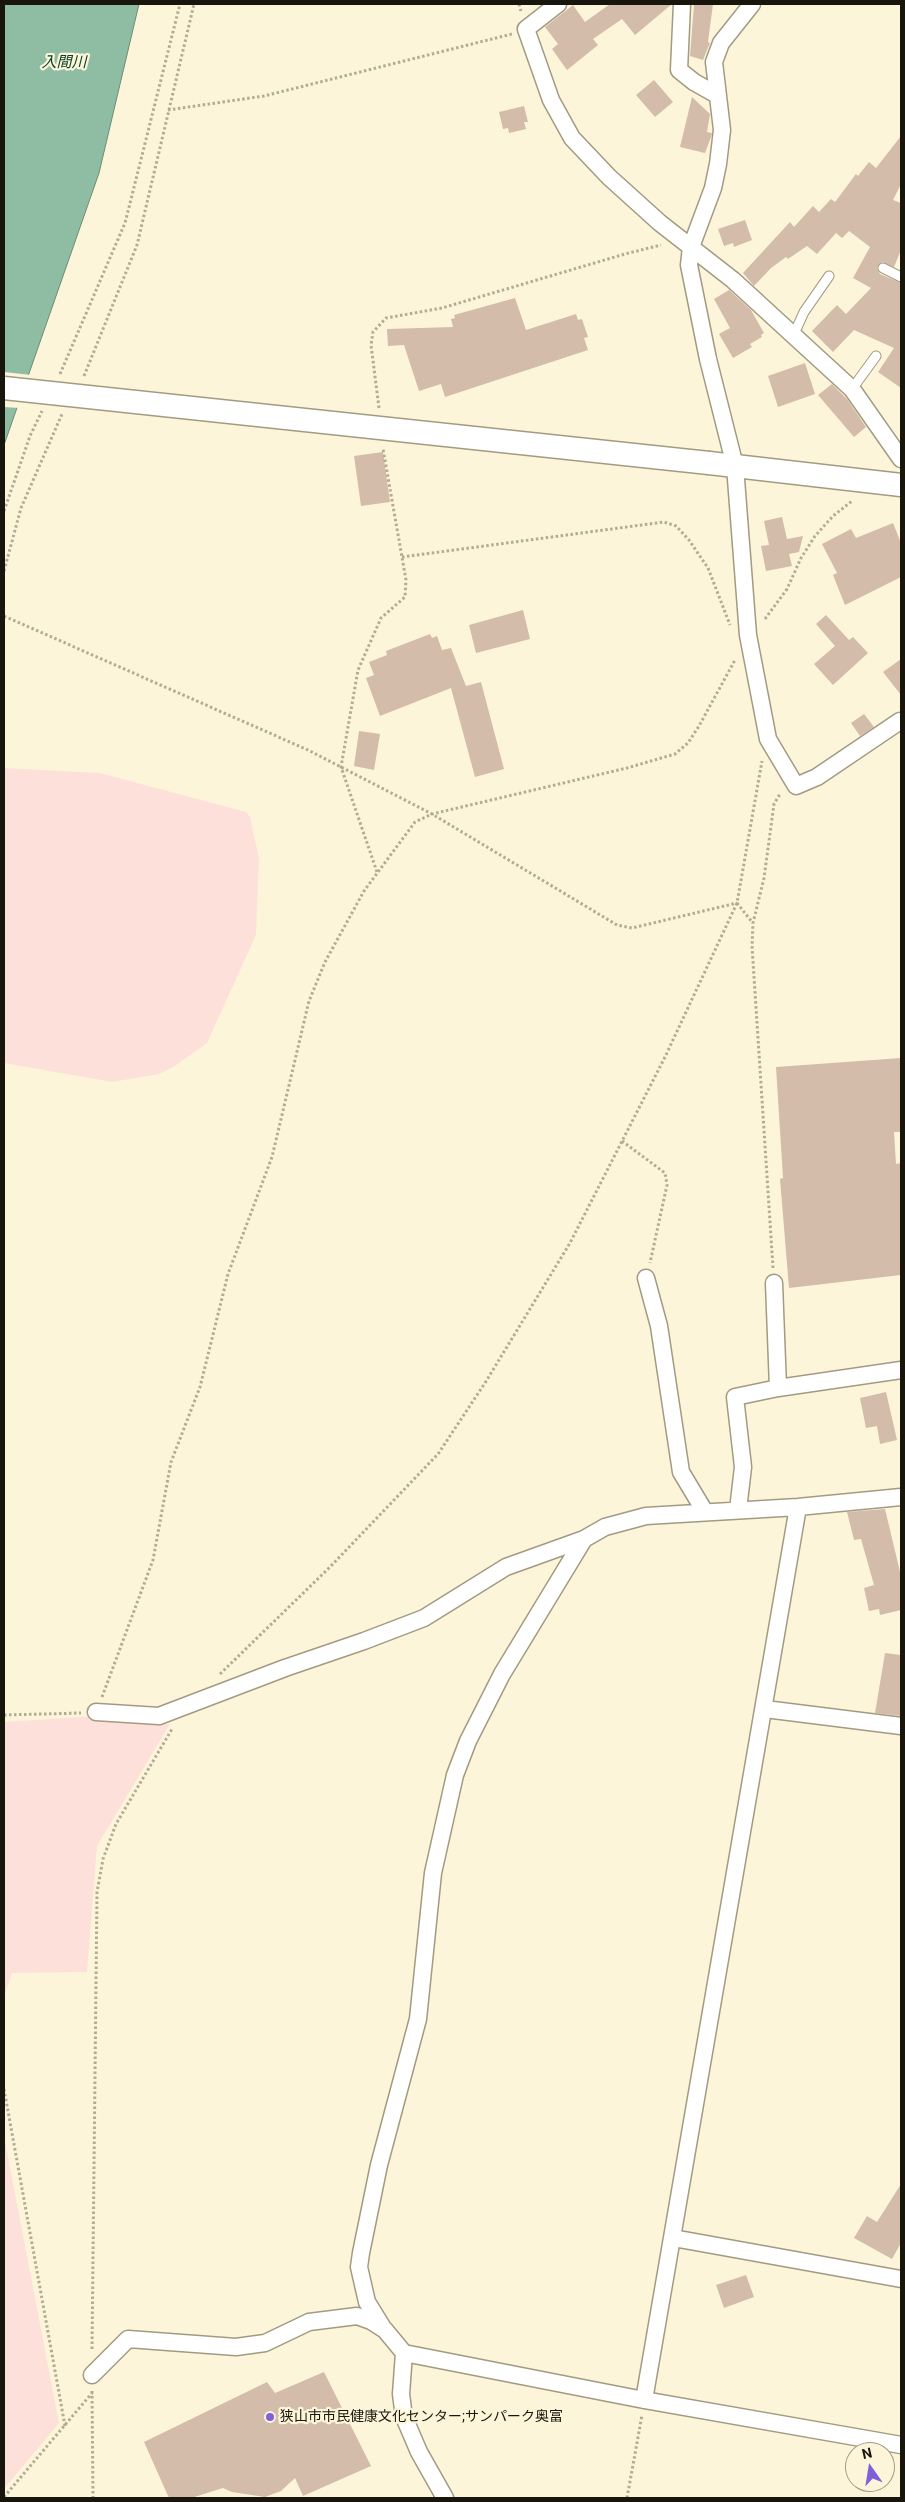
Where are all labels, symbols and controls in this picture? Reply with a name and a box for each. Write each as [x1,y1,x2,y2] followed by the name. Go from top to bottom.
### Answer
[42,54,86,72] water label: 入間川
[280,2409,563,2425] place label: 狭山市市民健康文化センター;サンパーク奥富
[264,2411,276,2423] marker: 狭山市市民健康文化センター;サンパーク奥富
[845,2442,895,2492] north arrow
[860,2444,873,2462] text: N

